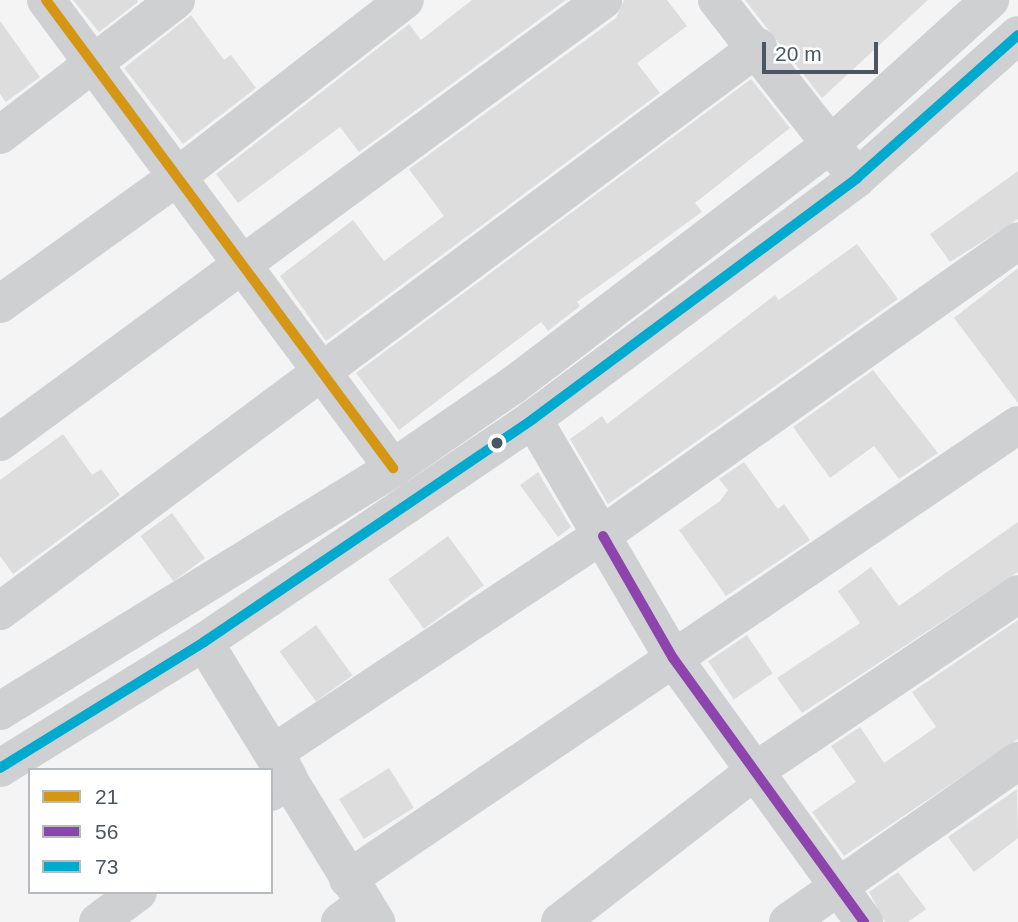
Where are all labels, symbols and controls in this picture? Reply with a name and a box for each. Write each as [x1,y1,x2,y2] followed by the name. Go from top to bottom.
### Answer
[766,28,881,72] scale bar
[775,42,822,65] text: 20 m
[490,436,504,450] unlabelled marker
[28,768,273,894] legend
[95,785,118,808] text: 21
[95,820,118,843] text: 56
[95,855,118,878] text: 73

